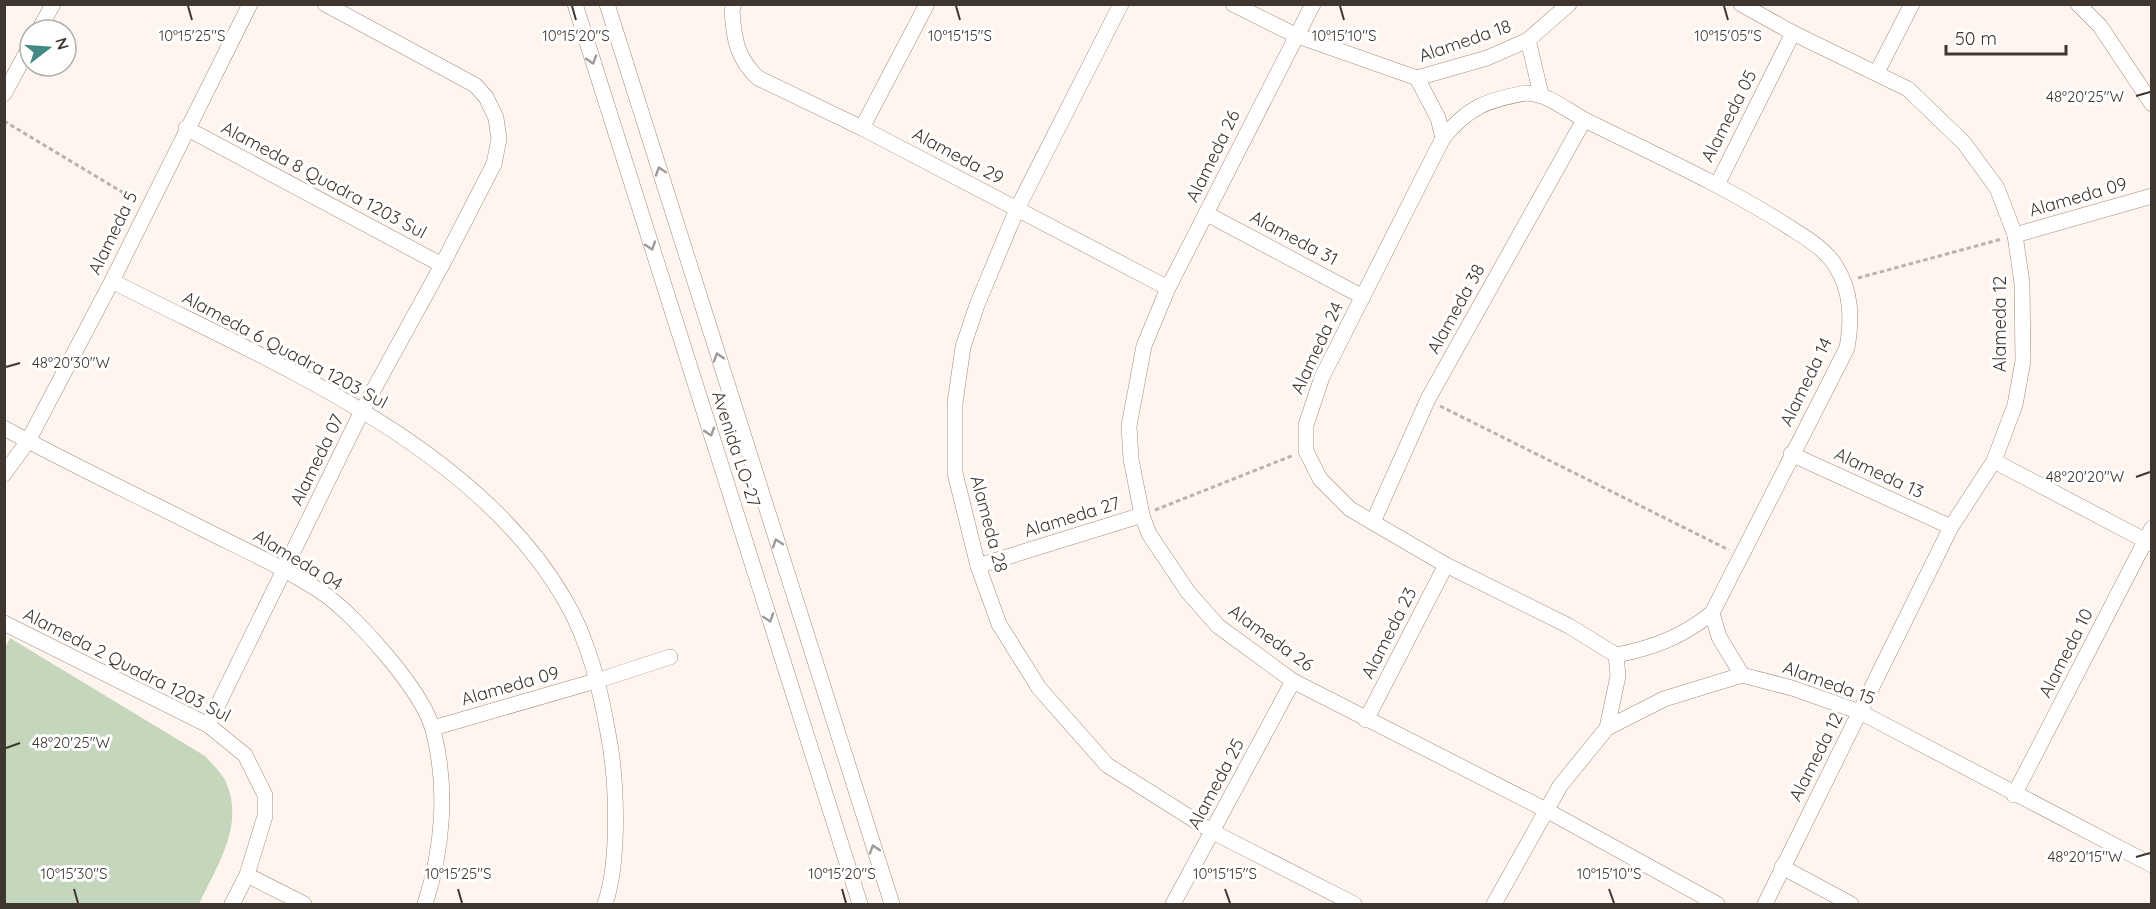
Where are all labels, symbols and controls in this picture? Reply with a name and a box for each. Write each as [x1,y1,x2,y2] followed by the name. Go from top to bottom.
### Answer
[1416,14,1514,67] street label: Alameda 18
[18,18,78,78] north arrow
[1946,18,2066,56] scale bar
[159,26,225,45] text: 10°15'25"S
[542,26,610,45] text: 10°15'20"S
[928,26,992,45] text: 10°15'15"S
[1312,26,1376,45] text: 10°15'10"S
[1694,26,1762,45] text: 10°15'05"S
[1955,27,1997,50] text: 50 m
[51,35,74,52] text: N
[585,54,597,65] one-way arrow
[1695,66,1762,166] street label: Alameda 05
[2046,87,2124,106] text: 48°20'25"W
[1180,106,1245,206] street label: Alameda 26
[218,116,431,244] street label: Alameda 8 Quadra 1203 Sul
[909,122,1008,189] street label: Alameda 29
[654,166,667,177] one-way arrow
[2026,172,2129,221] street label: Alameda 09
[83,187,143,278] street label: Alameda 5
[1246,205,1342,270] street label: Alameda 31
[644,240,656,251] one-way arrow
[1421,260,1490,358] street label: Alameda 38
[1988,276,2011,372] street label: Alameda 12
[179,286,392,414] street label: Alameda 6 Quadra 1203 Sul
[1285,298,1348,398] street label: Alameda 24
[1774,334,1837,430] street label: Alameda 14
[713,352,726,363] one-way arrow
[32,353,111,372] text: 48°20'30"W
[707,388,766,510] street label: Avenida LO-27
[285,410,349,509] street label: Alameda 07
[703,426,715,437] one-way arrow
[1831,442,1928,503] street label: Alameda 13
[2046,467,2125,486] text: 48°20'20"W
[965,473,1013,575] street label: Alameda 28
[1021,491,1123,542] street label: Alameda 27
[249,524,347,595] street label: Alameda 04
[772,538,785,549] one-way arrow
[1356,583,1421,682] street label: Alameda 23
[1224,599,1319,676] street label: Alameda 26
[20,602,235,727] street label: Alameda 2 Quadra 1203 Sul
[2033,604,2098,701] street label: Alameda 10
[762,612,774,623] one-way arrow
[1780,655,1878,710] street label: Alameda 15
[458,661,561,710] street label: Alameda 09
[1783,708,1848,805] street label: Alameda 12
[32,733,110,752] text: 48°20'25"W
[1182,734,1249,833] street label: Alameda 25
[869,844,881,855] one-way arrow
[2047,847,2123,866] text: 48°20'15"W
[40,864,108,883] text: 10°15'30"S
[425,864,491,883] text: 10°15'25"S
[808,864,876,883] text: 10°15'20"S
[1193,864,1257,883] text: 10°15'15"S
[1577,864,1641,883] text: 10°15'10"S

